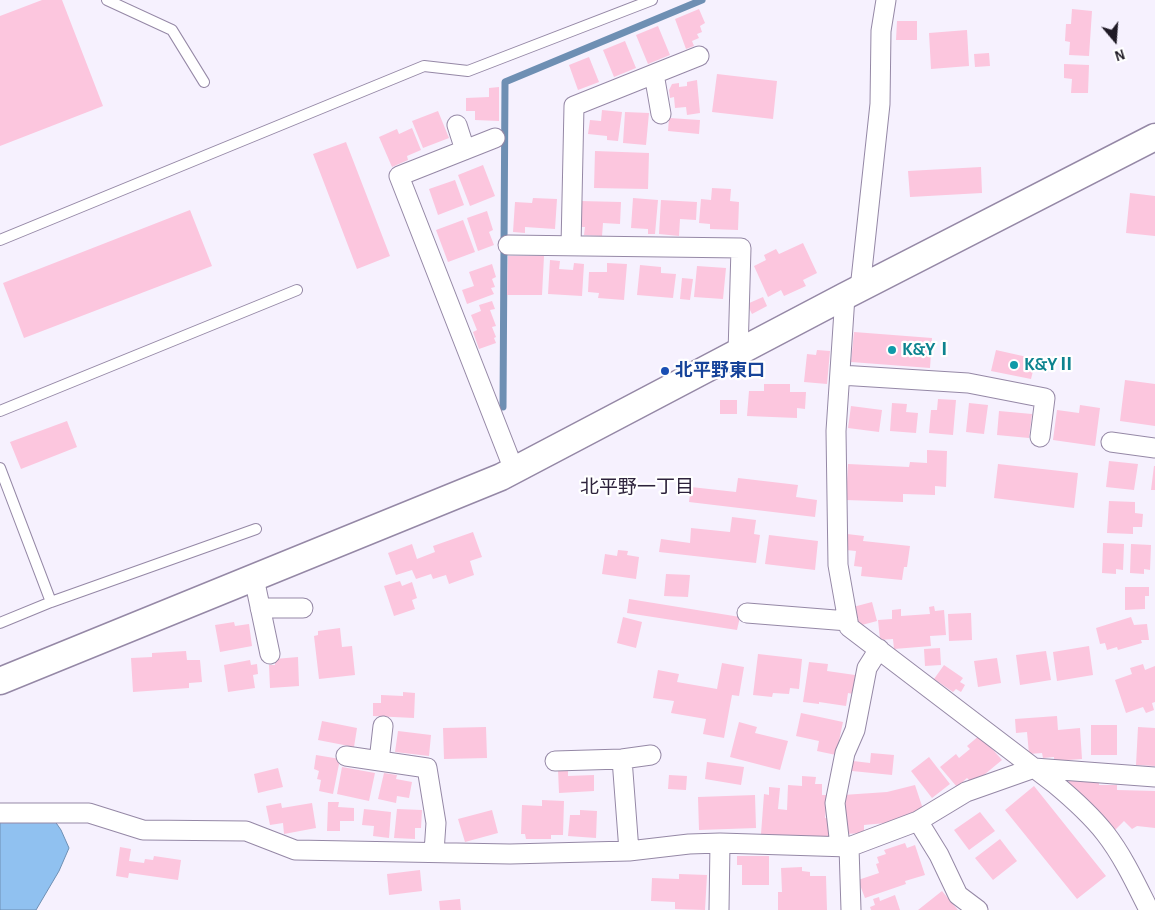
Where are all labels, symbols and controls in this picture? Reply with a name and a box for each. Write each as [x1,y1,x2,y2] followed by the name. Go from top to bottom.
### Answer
[1090,15,1140,65] north arrow
[1113,46,1126,62] text: N
[902,339,953,361] place label: K&YⅠ
[886,344,898,356] marker: K&YⅠ
[1024,354,1075,376] place label: K&YⅡ
[1008,359,1020,371] marker: K&YⅡ
[675,360,765,382] place label: 北平野東口
[659,365,671,377] marker: 北平野東口
[580,476,694,498] district label: 北平野一丁目

